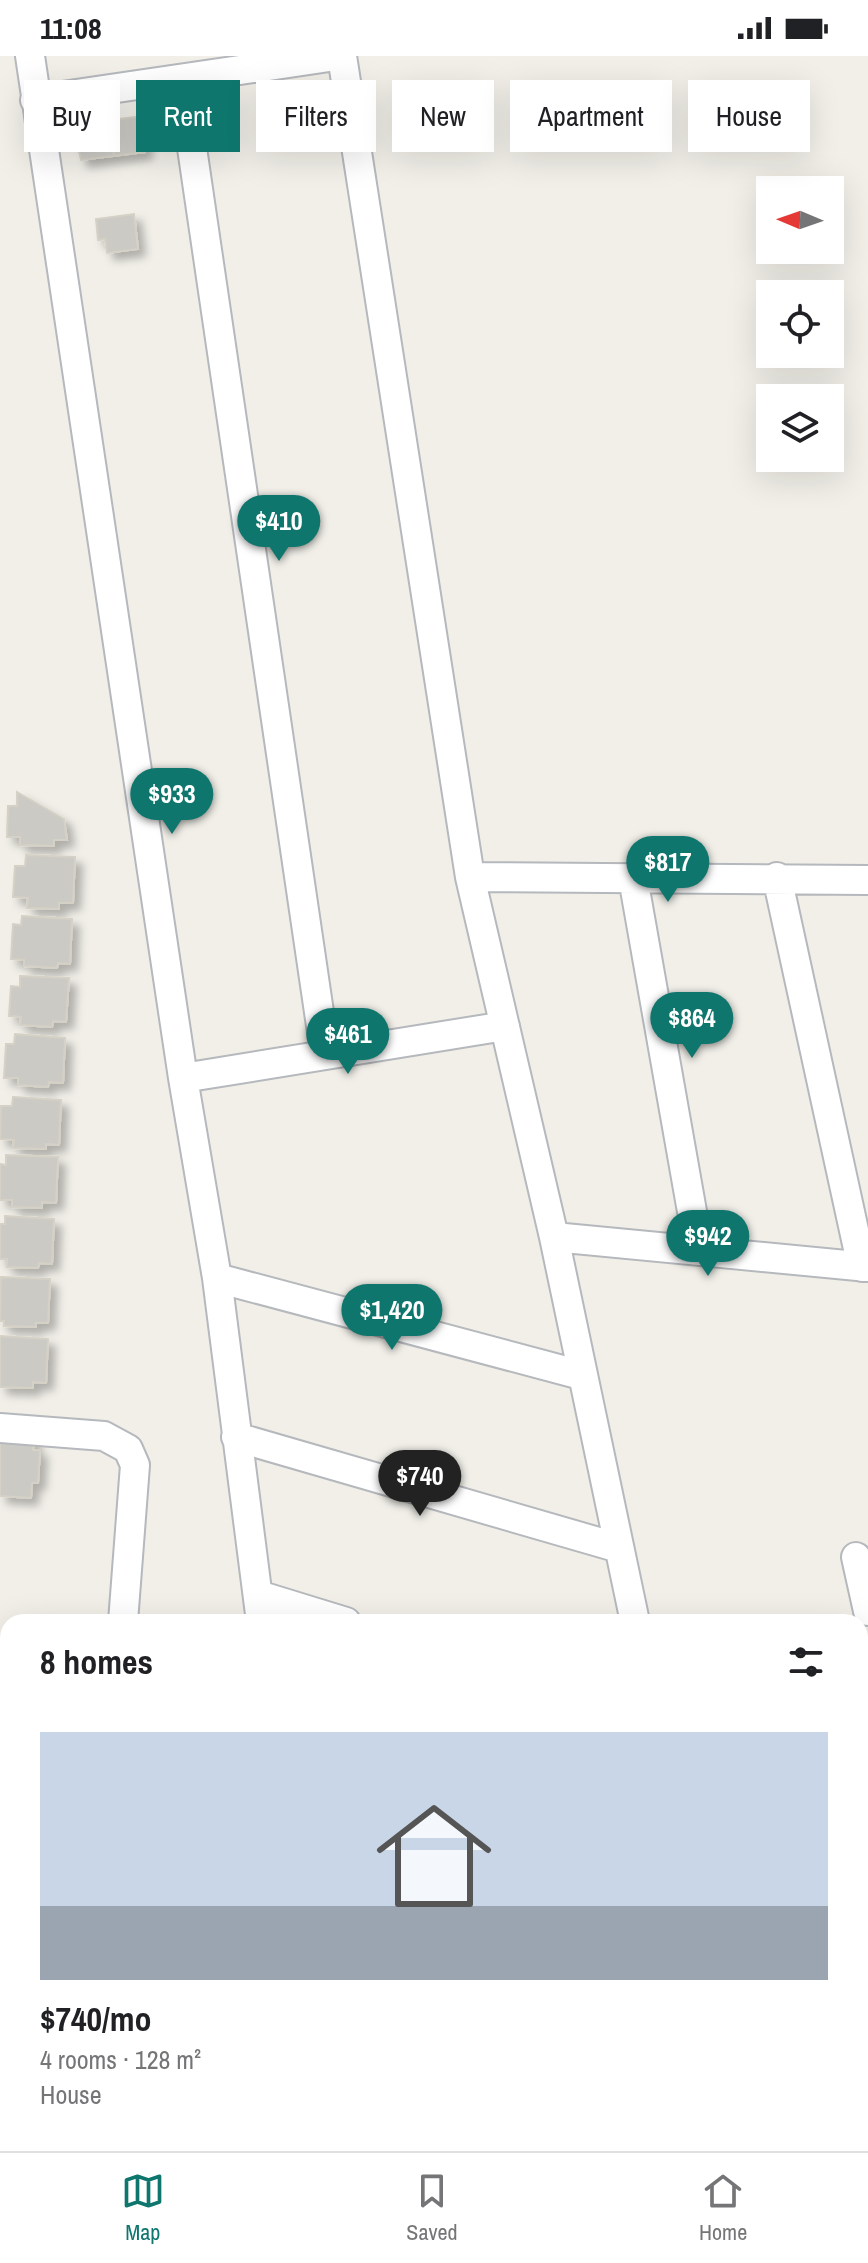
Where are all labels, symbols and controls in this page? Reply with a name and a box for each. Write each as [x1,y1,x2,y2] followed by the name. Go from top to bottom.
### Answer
[40,8,102,48] text: 11:08
[24,80,120,152] chip: Buy
[136,80,240,152] chip: Rent
[256,80,376,152] chip: Filters
[392,80,494,152] chip: New
[510,80,672,152] chip: Apartment
[688,80,810,152] chip: House
[756,176,844,264] north arrow
[756,176,844,472] map controls
[756,280,844,368] button: locate
[756,384,844,472] button: layers
[232,495,326,563] pin: $410
[255,503,303,538] text: $410
[125,768,219,836] pin: $933
[148,776,196,811] text: $933
[621,836,715,904] pin: $817
[644,844,692,879] text: $817
[645,992,739,1060] pin: $864
[668,1000,716,1035] text: $864
[301,1008,395,1076] pin: $461
[324,1016,372,1051] text: $461
[661,1210,755,1278] pin: $942
[684,1218,732,1253] text: $942
[327,1284,457,1352] pin: $1,420
[359,1292,425,1327] text: $1,420
[373,1450,467,1518] pin: $740
[396,1458,444,1493] text: $740
[40,1639,153,1685] text: 8 homes
[784,1640,828,1684] icon: filters
[362,1784,506,1928] icon: home
[40,1996,152,2042] text: $740/mo
[40,2042,201,2077] text: 4 rooms · 128 m²
[40,2077,102,2112] text: House
[121,2169,165,2247] tab: Map
[406,2169,458,2247] tab: Saved
[699,2169,747,2247] tab: Home

